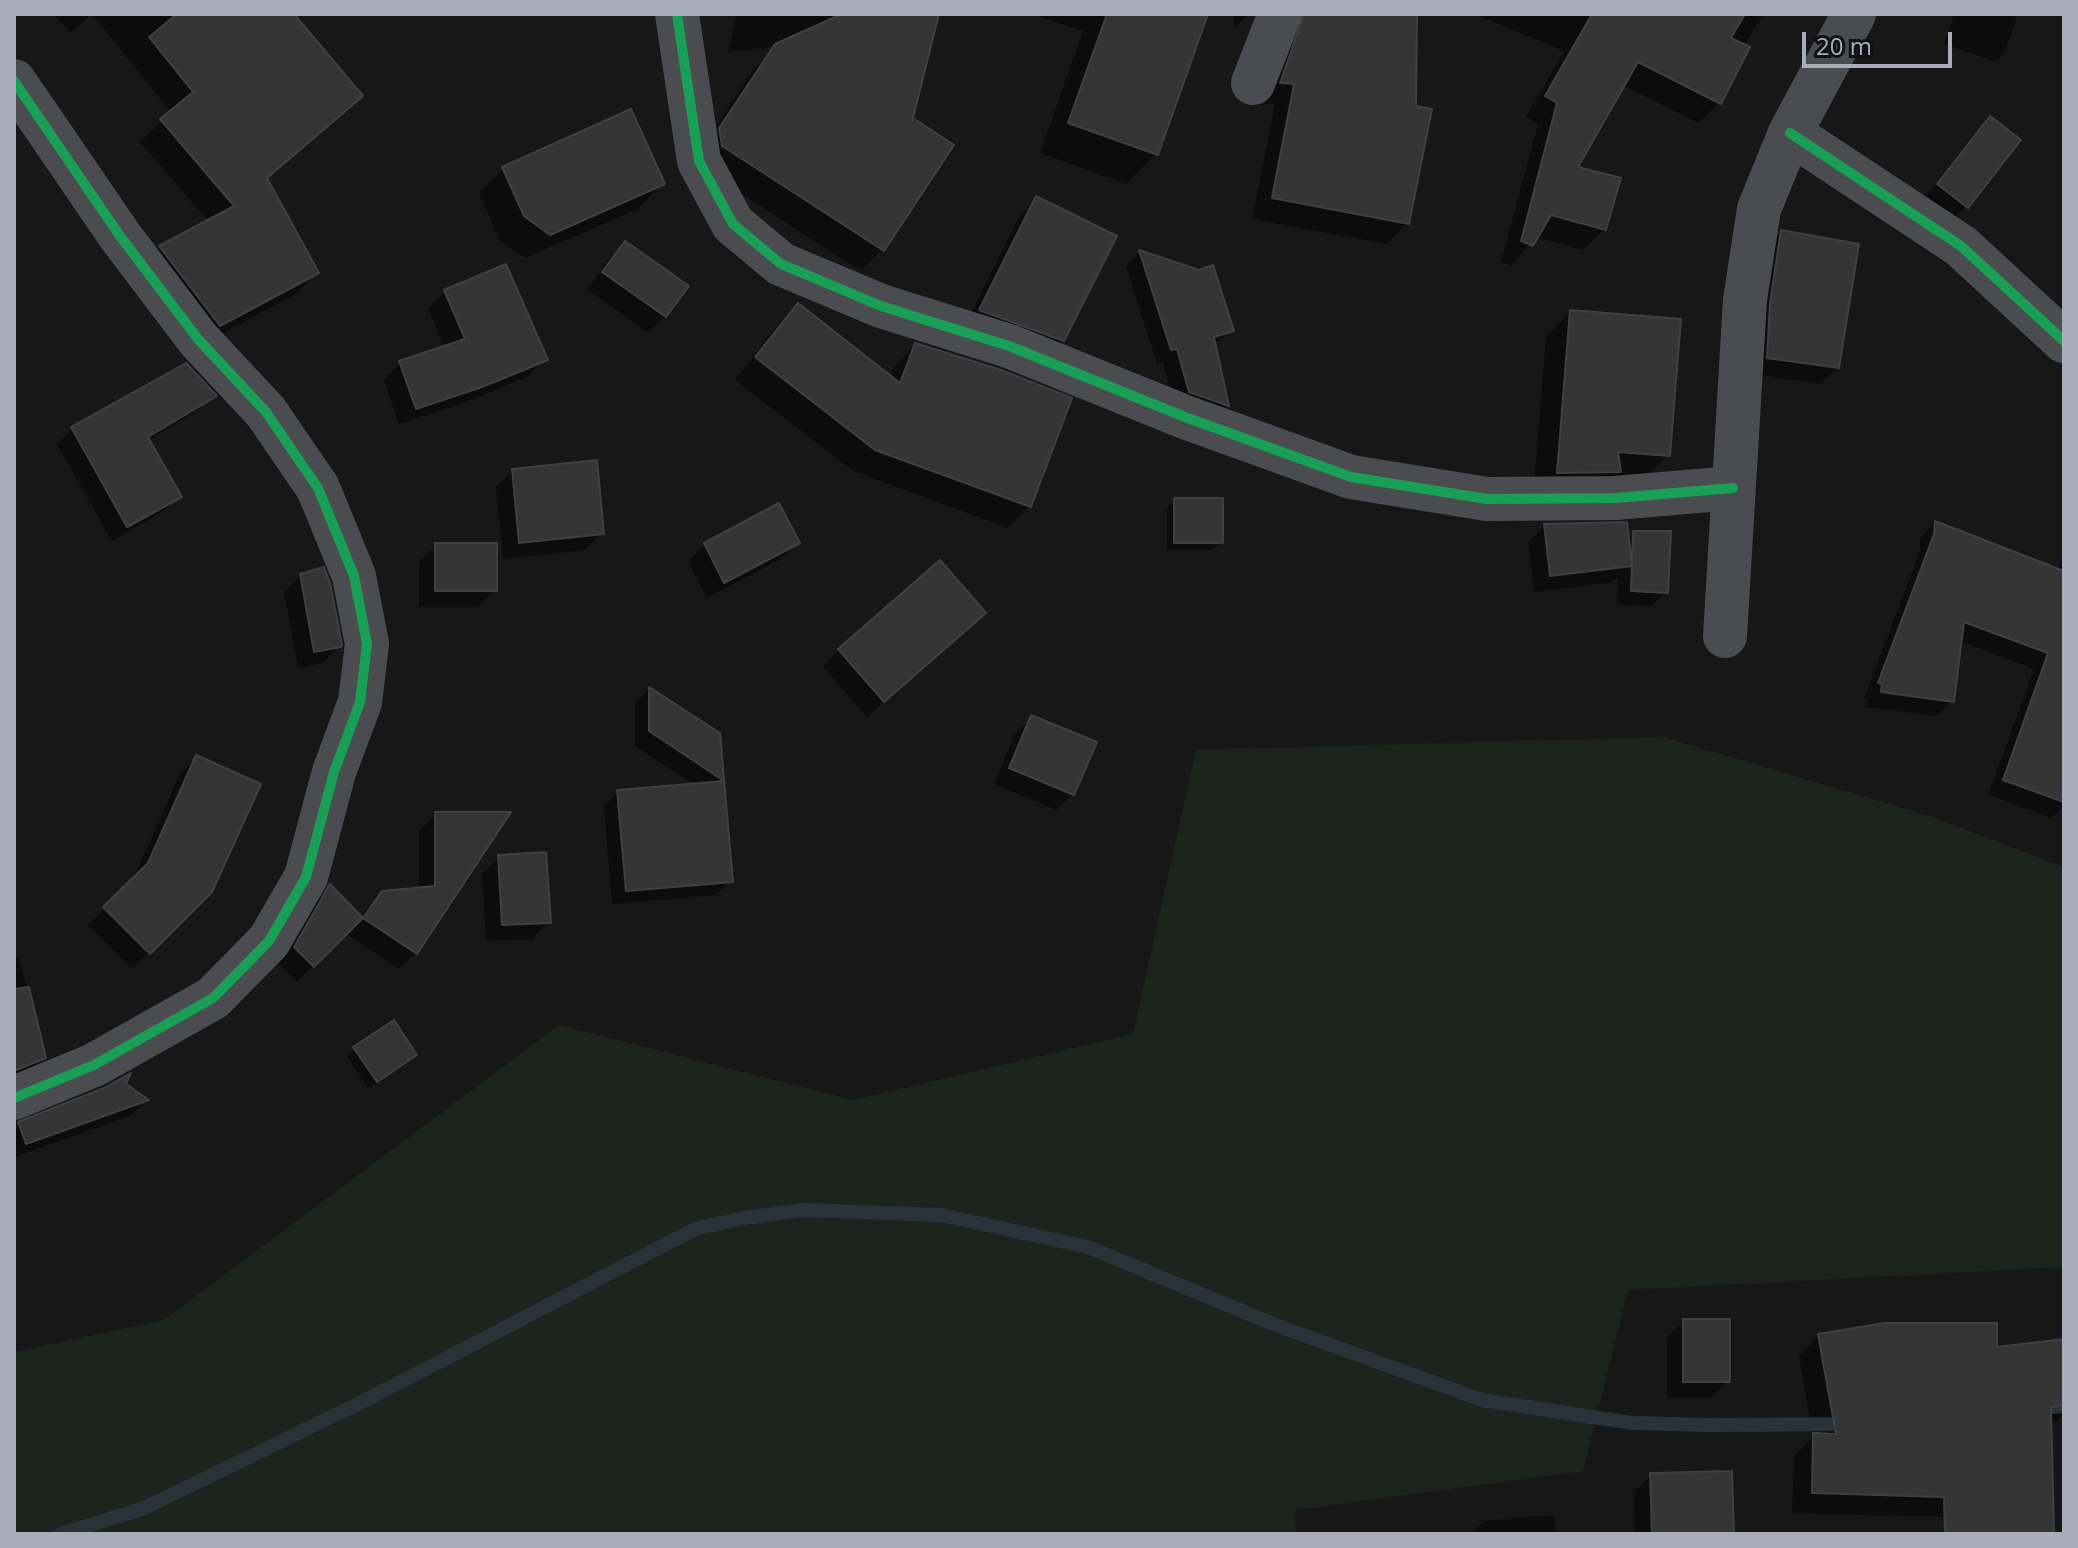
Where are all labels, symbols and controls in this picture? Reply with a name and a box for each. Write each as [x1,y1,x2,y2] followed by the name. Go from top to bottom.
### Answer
[1806,16,1956,66] scale bar
[1816,29,1872,62] text: 20 m

